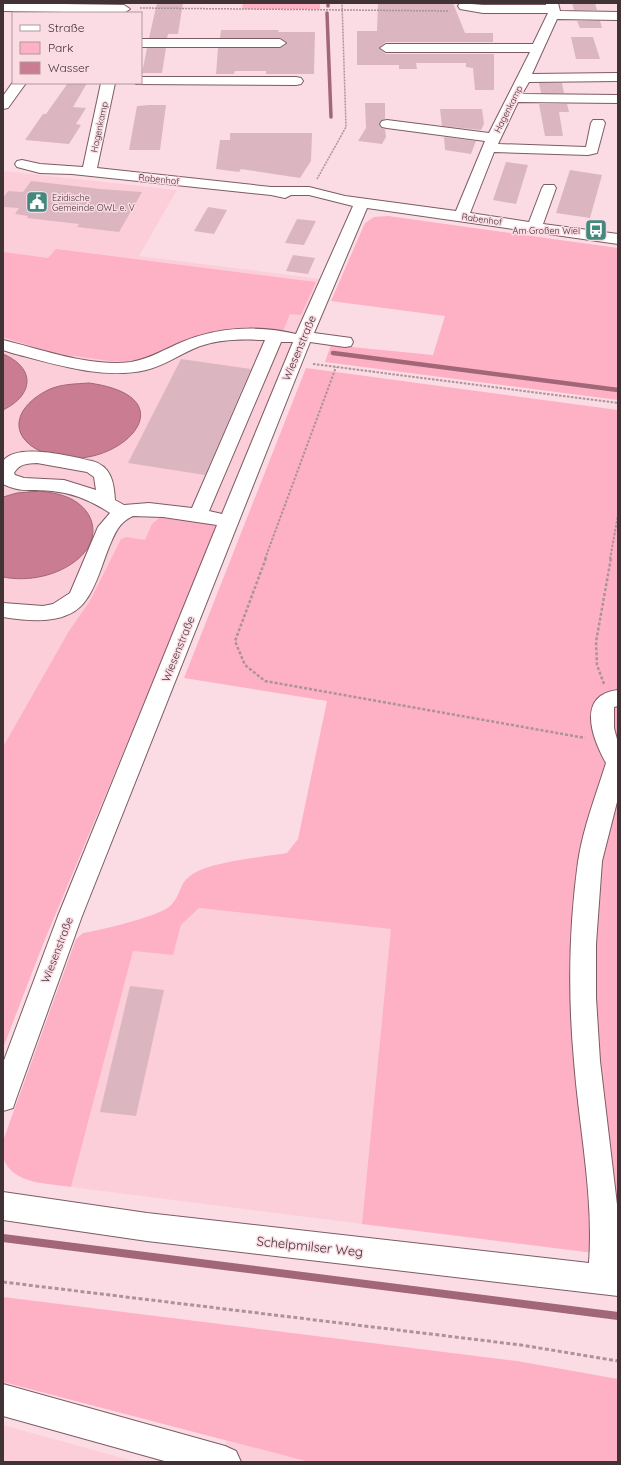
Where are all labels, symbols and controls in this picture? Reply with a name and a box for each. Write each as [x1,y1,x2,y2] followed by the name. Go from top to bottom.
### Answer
[12,12,142,84] legend
[48,20,85,35] text: Straße
[48,40,73,55] text: Park
[48,60,90,75] text: Wasser
[491,83,525,134] street label: Hagenkamp
[88,100,110,153] street label: Hagenkamp
[138,171,181,187] street label: Rabenhof
[24,189,50,215] public building icon: Ezidische Gemeinde OWL e. V
[52,192,135,213] place label: Ezidische Gemeinde OWL e. V
[461,211,504,227] street label: Rabenhof
[583,217,609,243] bus stop icon: Am Großen Wiel
[513,225,580,236] place label: Am Großen Wiel
[279,313,319,383] street label: Wiesenstraße
[158,614,198,684] street label: Wiesenstraße
[38,915,76,985] street label: Wiesenstraße
[256,1232,364,1260] street label: Schelpmilser Weg

